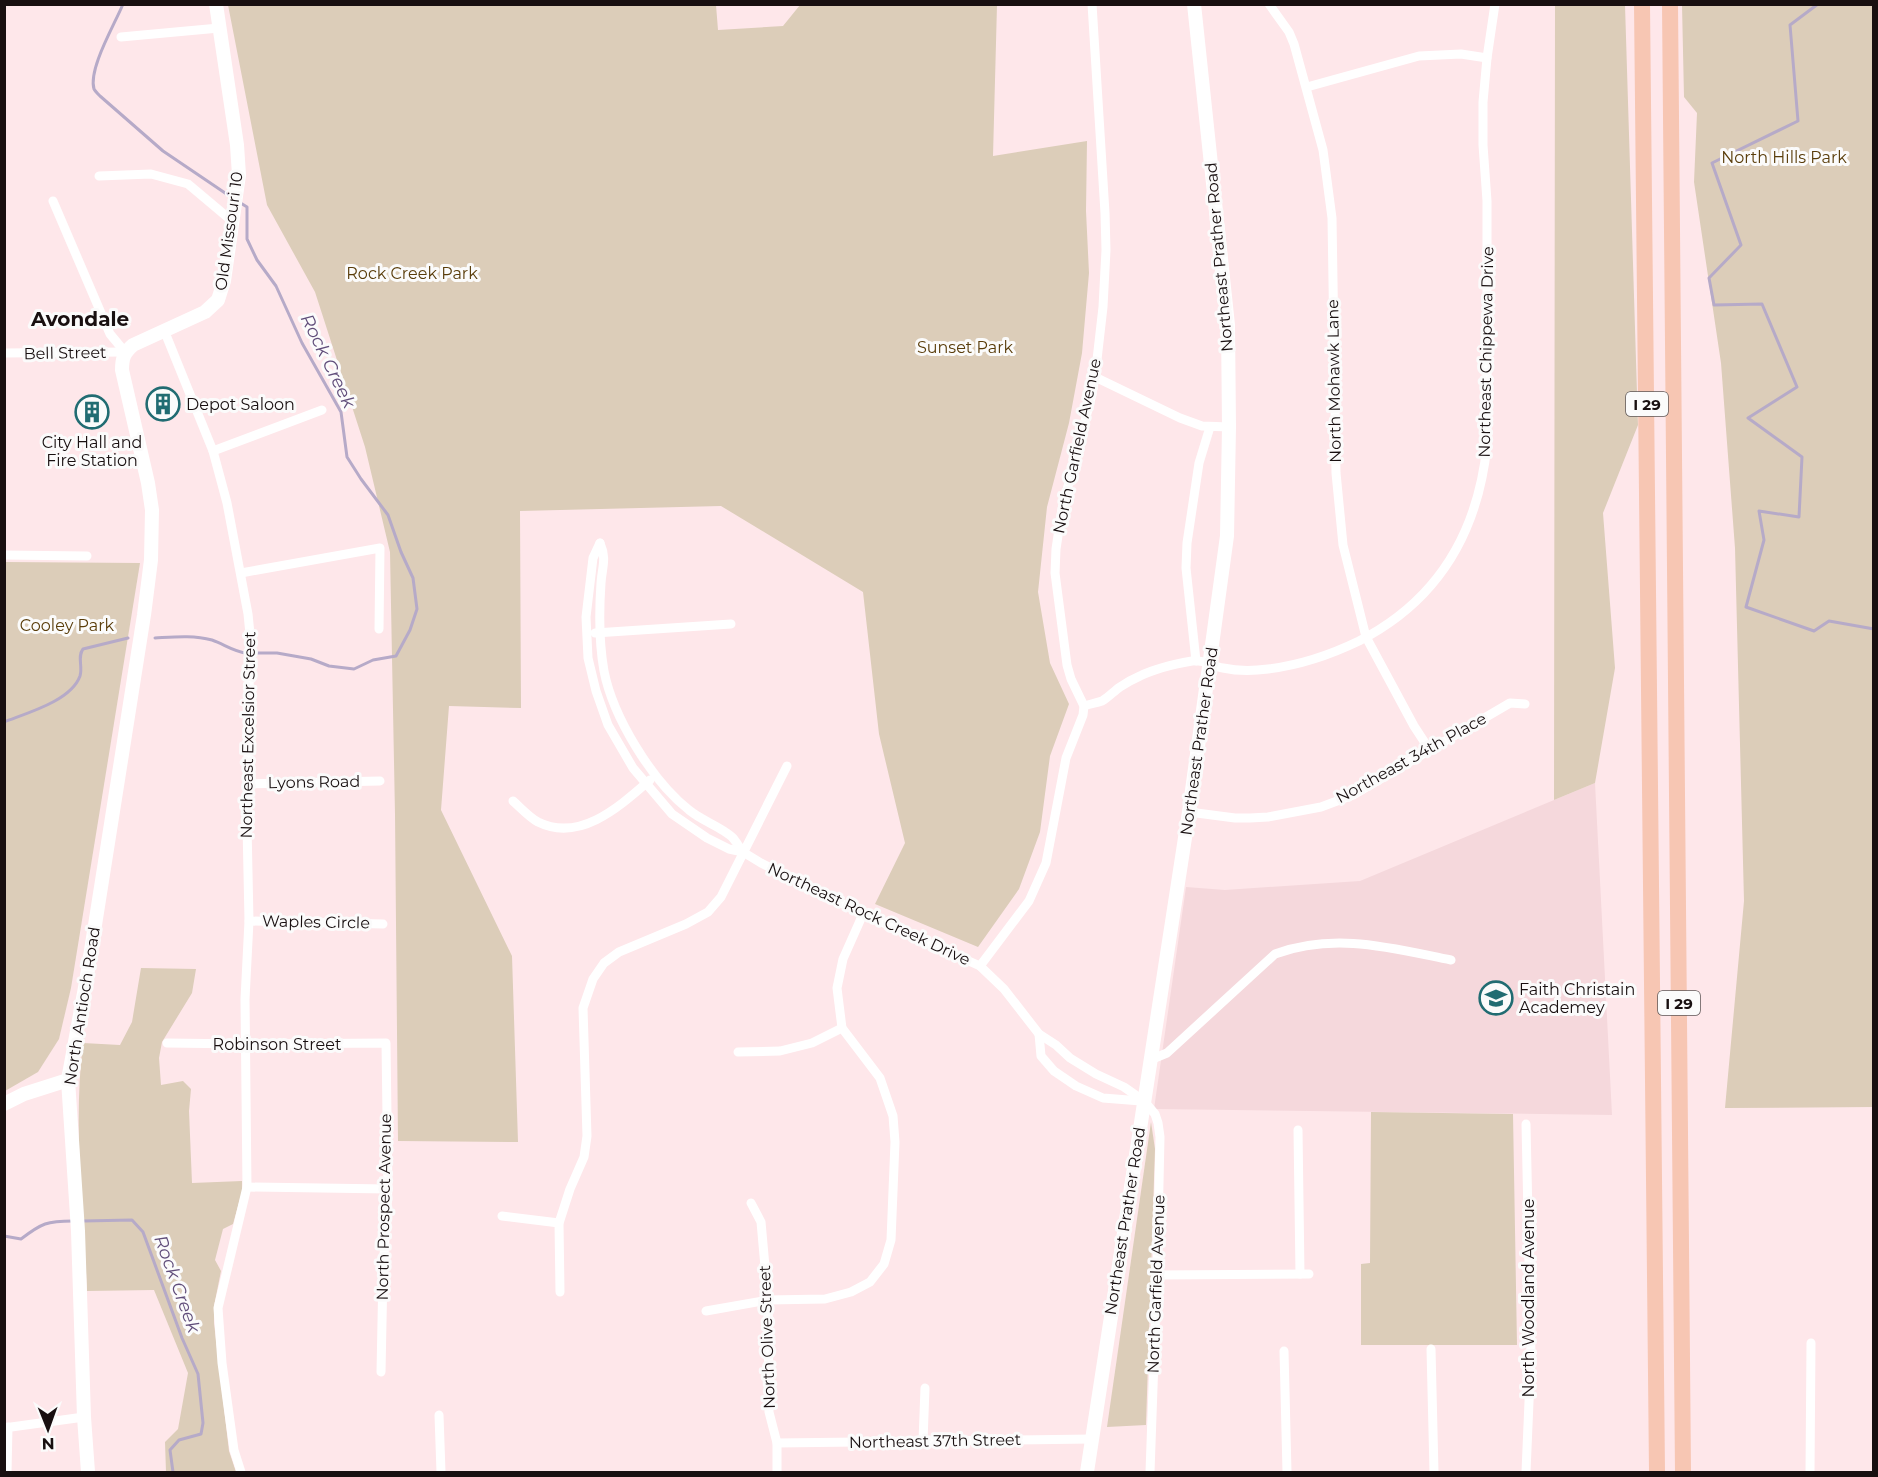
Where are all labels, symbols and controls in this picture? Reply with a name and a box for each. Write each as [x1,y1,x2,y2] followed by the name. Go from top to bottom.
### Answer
[1721,148,1847,167] park label: North Hills Park
[1201,161,1237,353] street label: Northeast Prather Road
[211,170,247,292] street label: Old Missouri 10
[1475,246,1497,458] street label: Northeast Chippewa Drive
[346,264,478,283] park label: Rock Creek Park
[1323,299,1345,463] street label: North Mohawk Lane
[30,307,129,331] district label: Avondale
[296,310,361,413] water label: Rock Creek
[917,338,1013,357] park label: Sunset Park
[23,343,107,363] street label: Bell Street
[1049,357,1105,535] street label: North Garfield Avenue
[145,386,181,422] building icon: Depot Saloon
[1626,392,1668,416] road number: I 29
[74,394,110,430] building icon: City Hall and Fire Station
[186,395,295,414] place label: Depot Saloon
[42,433,142,470] place label: City Hall and Fire Station
[20,616,115,635] park label: Cooley Park
[237,631,259,839] street label: Northeast Excelsior Street
[1176,646,1222,836] street label: Northeast Prather Road
[1332,709,1490,807] street label: Northeast 34th Place
[268,772,360,792] street label: Lyons Road
[765,859,973,969] street label: Northeast Rock Creek Drive
[262,912,370,932] street label: Waples Circle
[60,925,104,1087] street label: North Antioch Road
[1478,980,1514,1016] school or university icon: Faith Christain Academey
[1519,980,1635,1017] place label: Faith Christain Academey
[1658,991,1700,1015] road number: I 29
[213,1035,342,1054] street label: Robinson Street
[373,1113,395,1301] street label: North Prospect Avenue
[1101,1126,1149,1316] street label: Northeast Prather Road
[1143,1194,1169,1374] street label: North Garfield Avenue
[1519,1199,1538,1398] street label: North Woodland Avenue
[149,1232,205,1337] water label: Rock Creek
[755,1264,779,1409] street label: North Olive Street
[18,1399,78,1459] north arrow
[849,1430,1022,1452] street label: Northeast 37th Street
[42,1434,55,1453] text: N

